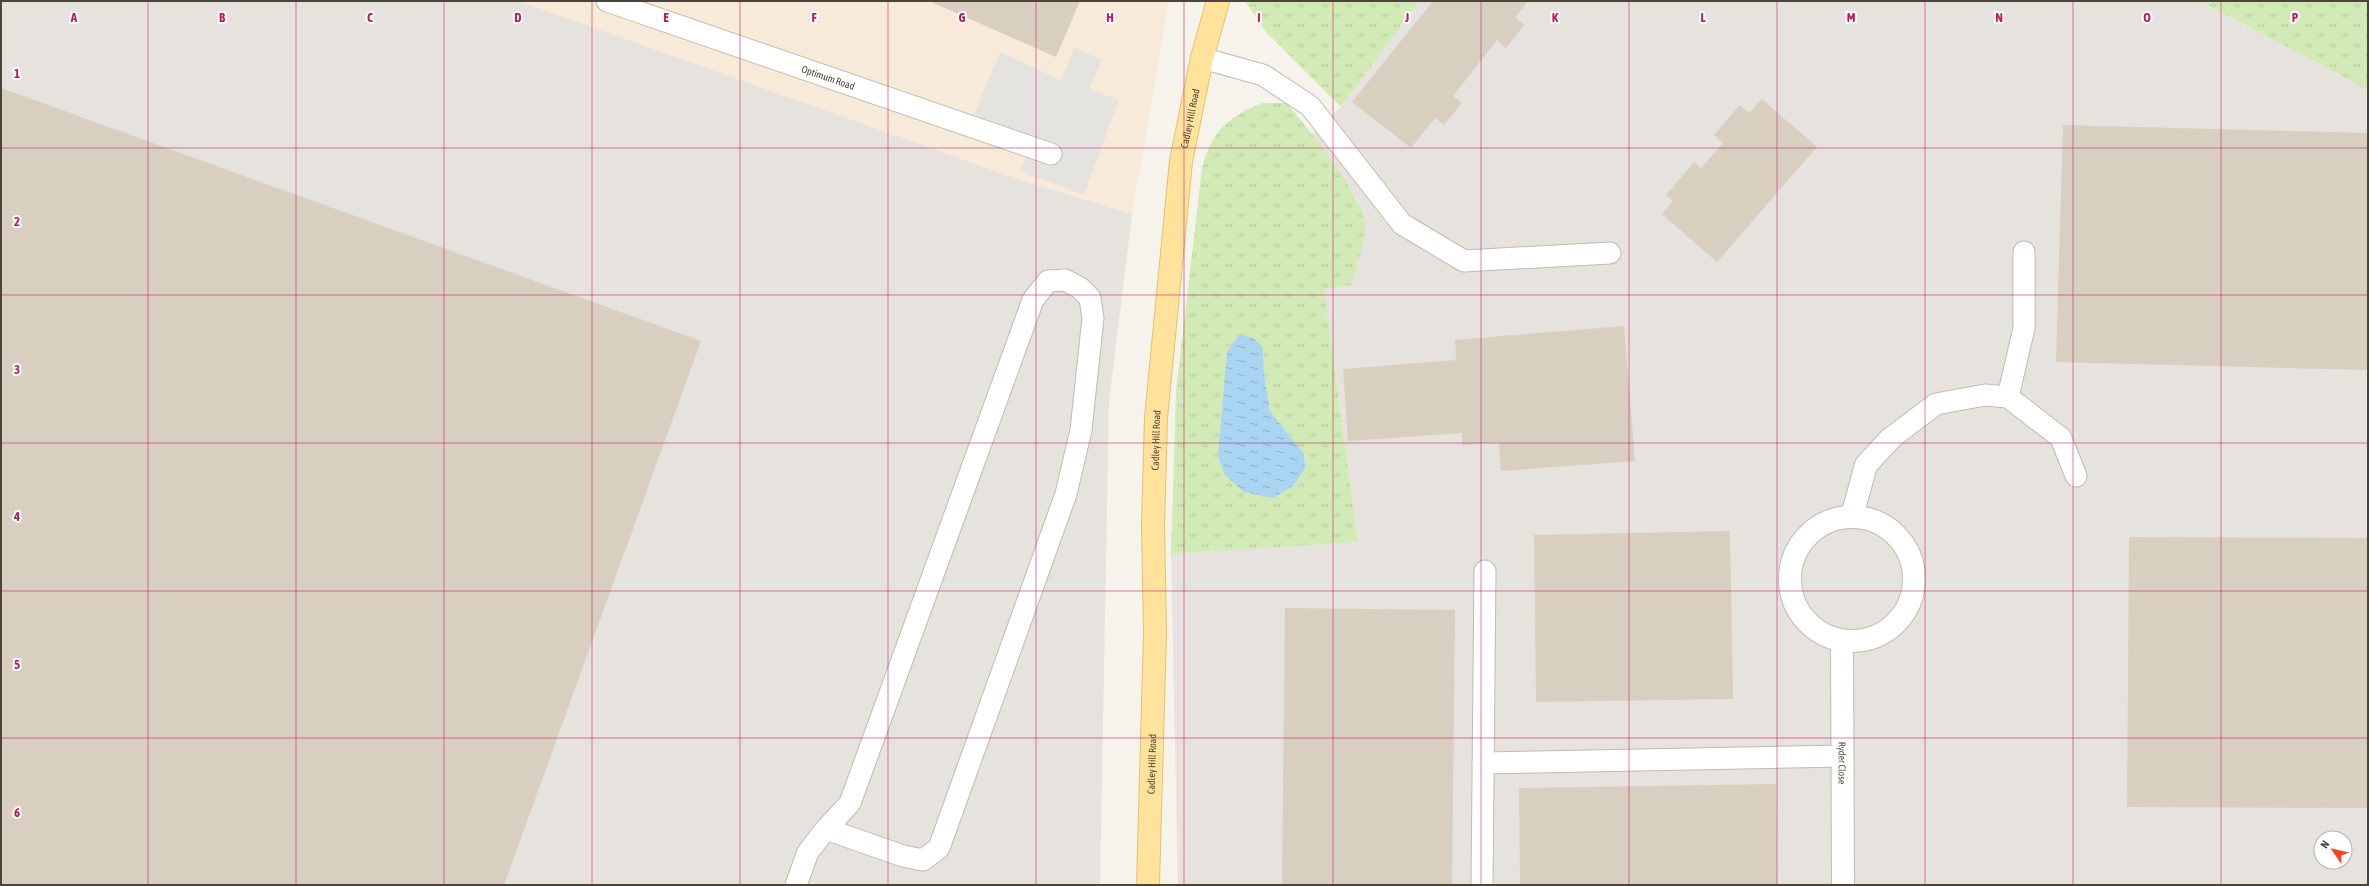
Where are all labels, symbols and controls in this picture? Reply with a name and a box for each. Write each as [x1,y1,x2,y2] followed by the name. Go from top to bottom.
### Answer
[70,10,78,25] text: A
[219,10,226,25] text: B
[367,10,373,25] text: C
[514,10,522,25] text: D
[663,10,669,25] text: E
[811,10,817,25] text: F
[959,10,966,25] text: G
[1106,10,1114,25] text: H
[1257,10,1261,25] text: I
[1404,10,1409,25] text: J
[1552,10,1559,25] text: K
[1700,10,1706,25] text: L
[1847,10,1856,25] text: M
[1995,10,2003,25] text: N
[2143,10,2151,25] text: O
[2292,10,2299,25] text: P
[800,63,857,92] street label: Optimum Road
[14,66,20,81] text: 1
[1178,87,1201,149] street label: Cadley Hill Road
[14,214,20,229] text: 2
[14,362,20,377] text: 3
[1149,409,1162,470] street label: Cadley Hill Road
[13,509,20,524] text: 4
[14,657,20,672] text: 5
[1145,733,1158,794] street label: Cadley Hill Road
[1837,742,1848,785] street label: Ryder Close
[14,805,20,820] text: 6
[2313,830,2353,870] north arrow
[2318,838,2332,850] text: N

